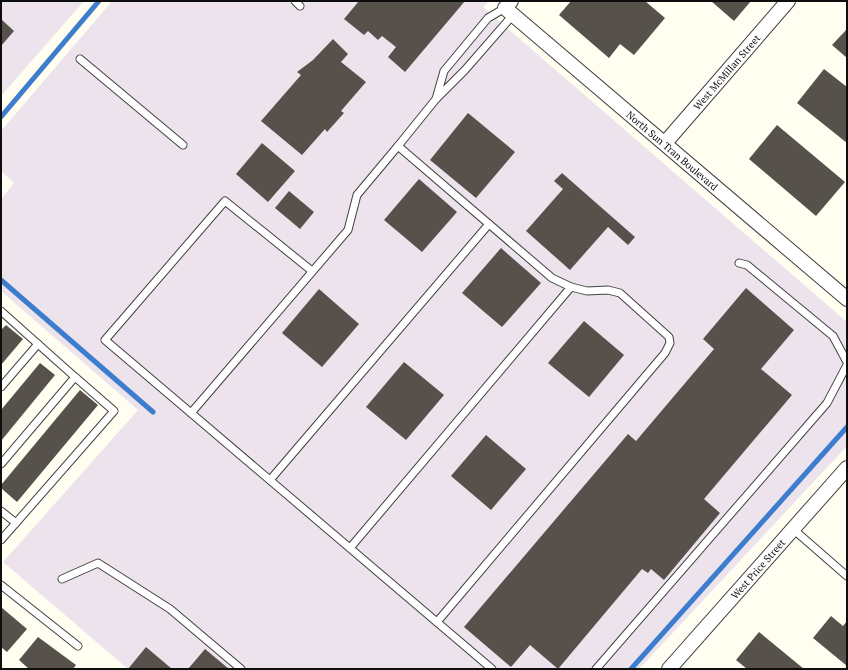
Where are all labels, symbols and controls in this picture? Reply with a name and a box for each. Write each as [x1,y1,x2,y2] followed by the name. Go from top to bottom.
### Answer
[691,32,763,113] street label: West McMillan Street
[624,108,721,194] street label: North Sun Tran Boulevard
[728,536,788,602] street label: West Price Street

